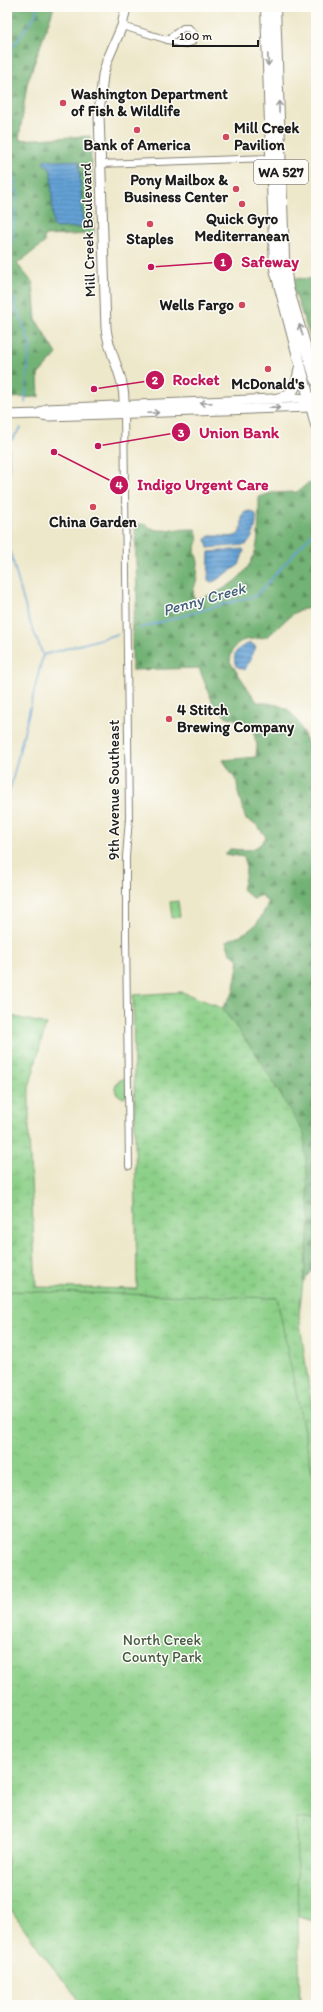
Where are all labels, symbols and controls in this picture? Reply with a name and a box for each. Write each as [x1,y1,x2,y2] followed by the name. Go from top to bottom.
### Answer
[173,22,258,48] scale bar
[179,29,212,43] text: 100 m
[264,53,272,66] one-way arrow
[71,85,228,120] place label: Washington Department of Fish & Wildlife
[58,98,68,108] marker: Washington Department of Fish & Wildlife
[275,101,283,114] one-way arrow
[234,119,299,154] place label: Mill Creek Pavilion
[132,125,142,135] marker: Bank of America
[221,132,231,142] marker: Mill Creek Pavilion
[83,136,191,154] place label: Bank of America
[254,160,308,184] road number: WA 527
[77,162,99,298] street label: Mill Creek Boulevard
[124,171,229,206] place label: Pony Mailbox & Business Center
[231,184,241,194] marker: Pony Mailbox & Business Center
[237,199,247,209] marker: Quick Gyro Mediterranean
[194,210,290,245] place label: Quick Gyro Mediterranean
[145,219,155,229] marker: Staples
[126,230,174,249] place label: Staples
[213,248,306,276] callout: Safeway
[241,252,299,272] text: Safeway
[220,255,226,269] text: 1
[160,296,234,315] place label: Wells Fargo
[237,300,247,310] marker: Wells Fargo
[297,324,304,337] one-way arrow
[263,364,273,374] marker: McDonald's
[145,366,228,394] callout: Rocket
[172,370,220,389] text: Rocket
[152,373,159,387] text: 2
[231,375,305,393] place label: McDonald's
[200,399,213,406] one-way arrow
[267,404,280,412] one-way arrow
[146,409,159,417] one-way arrow
[171,418,287,446] callout: Union Bank
[199,423,280,442] text: Union Bank
[178,426,185,440] text: 3
[109,471,276,499] callout: Indigo Urgent Care
[137,475,269,495] text: Indigo Urgent Care
[115,478,123,492] text: 4
[88,502,98,512] marker: China Garden
[49,513,138,531] place label: China Garden
[160,578,248,620] water label: Penny Creek
[177,701,295,737] place label: 4 Stitch Brewing Company
[164,714,174,724] marker: 4 Stitch Brewing Company
[105,719,123,860] street label: 9th Avenue Southeast
[122,1631,202,1666] park label: North Creek County Park

